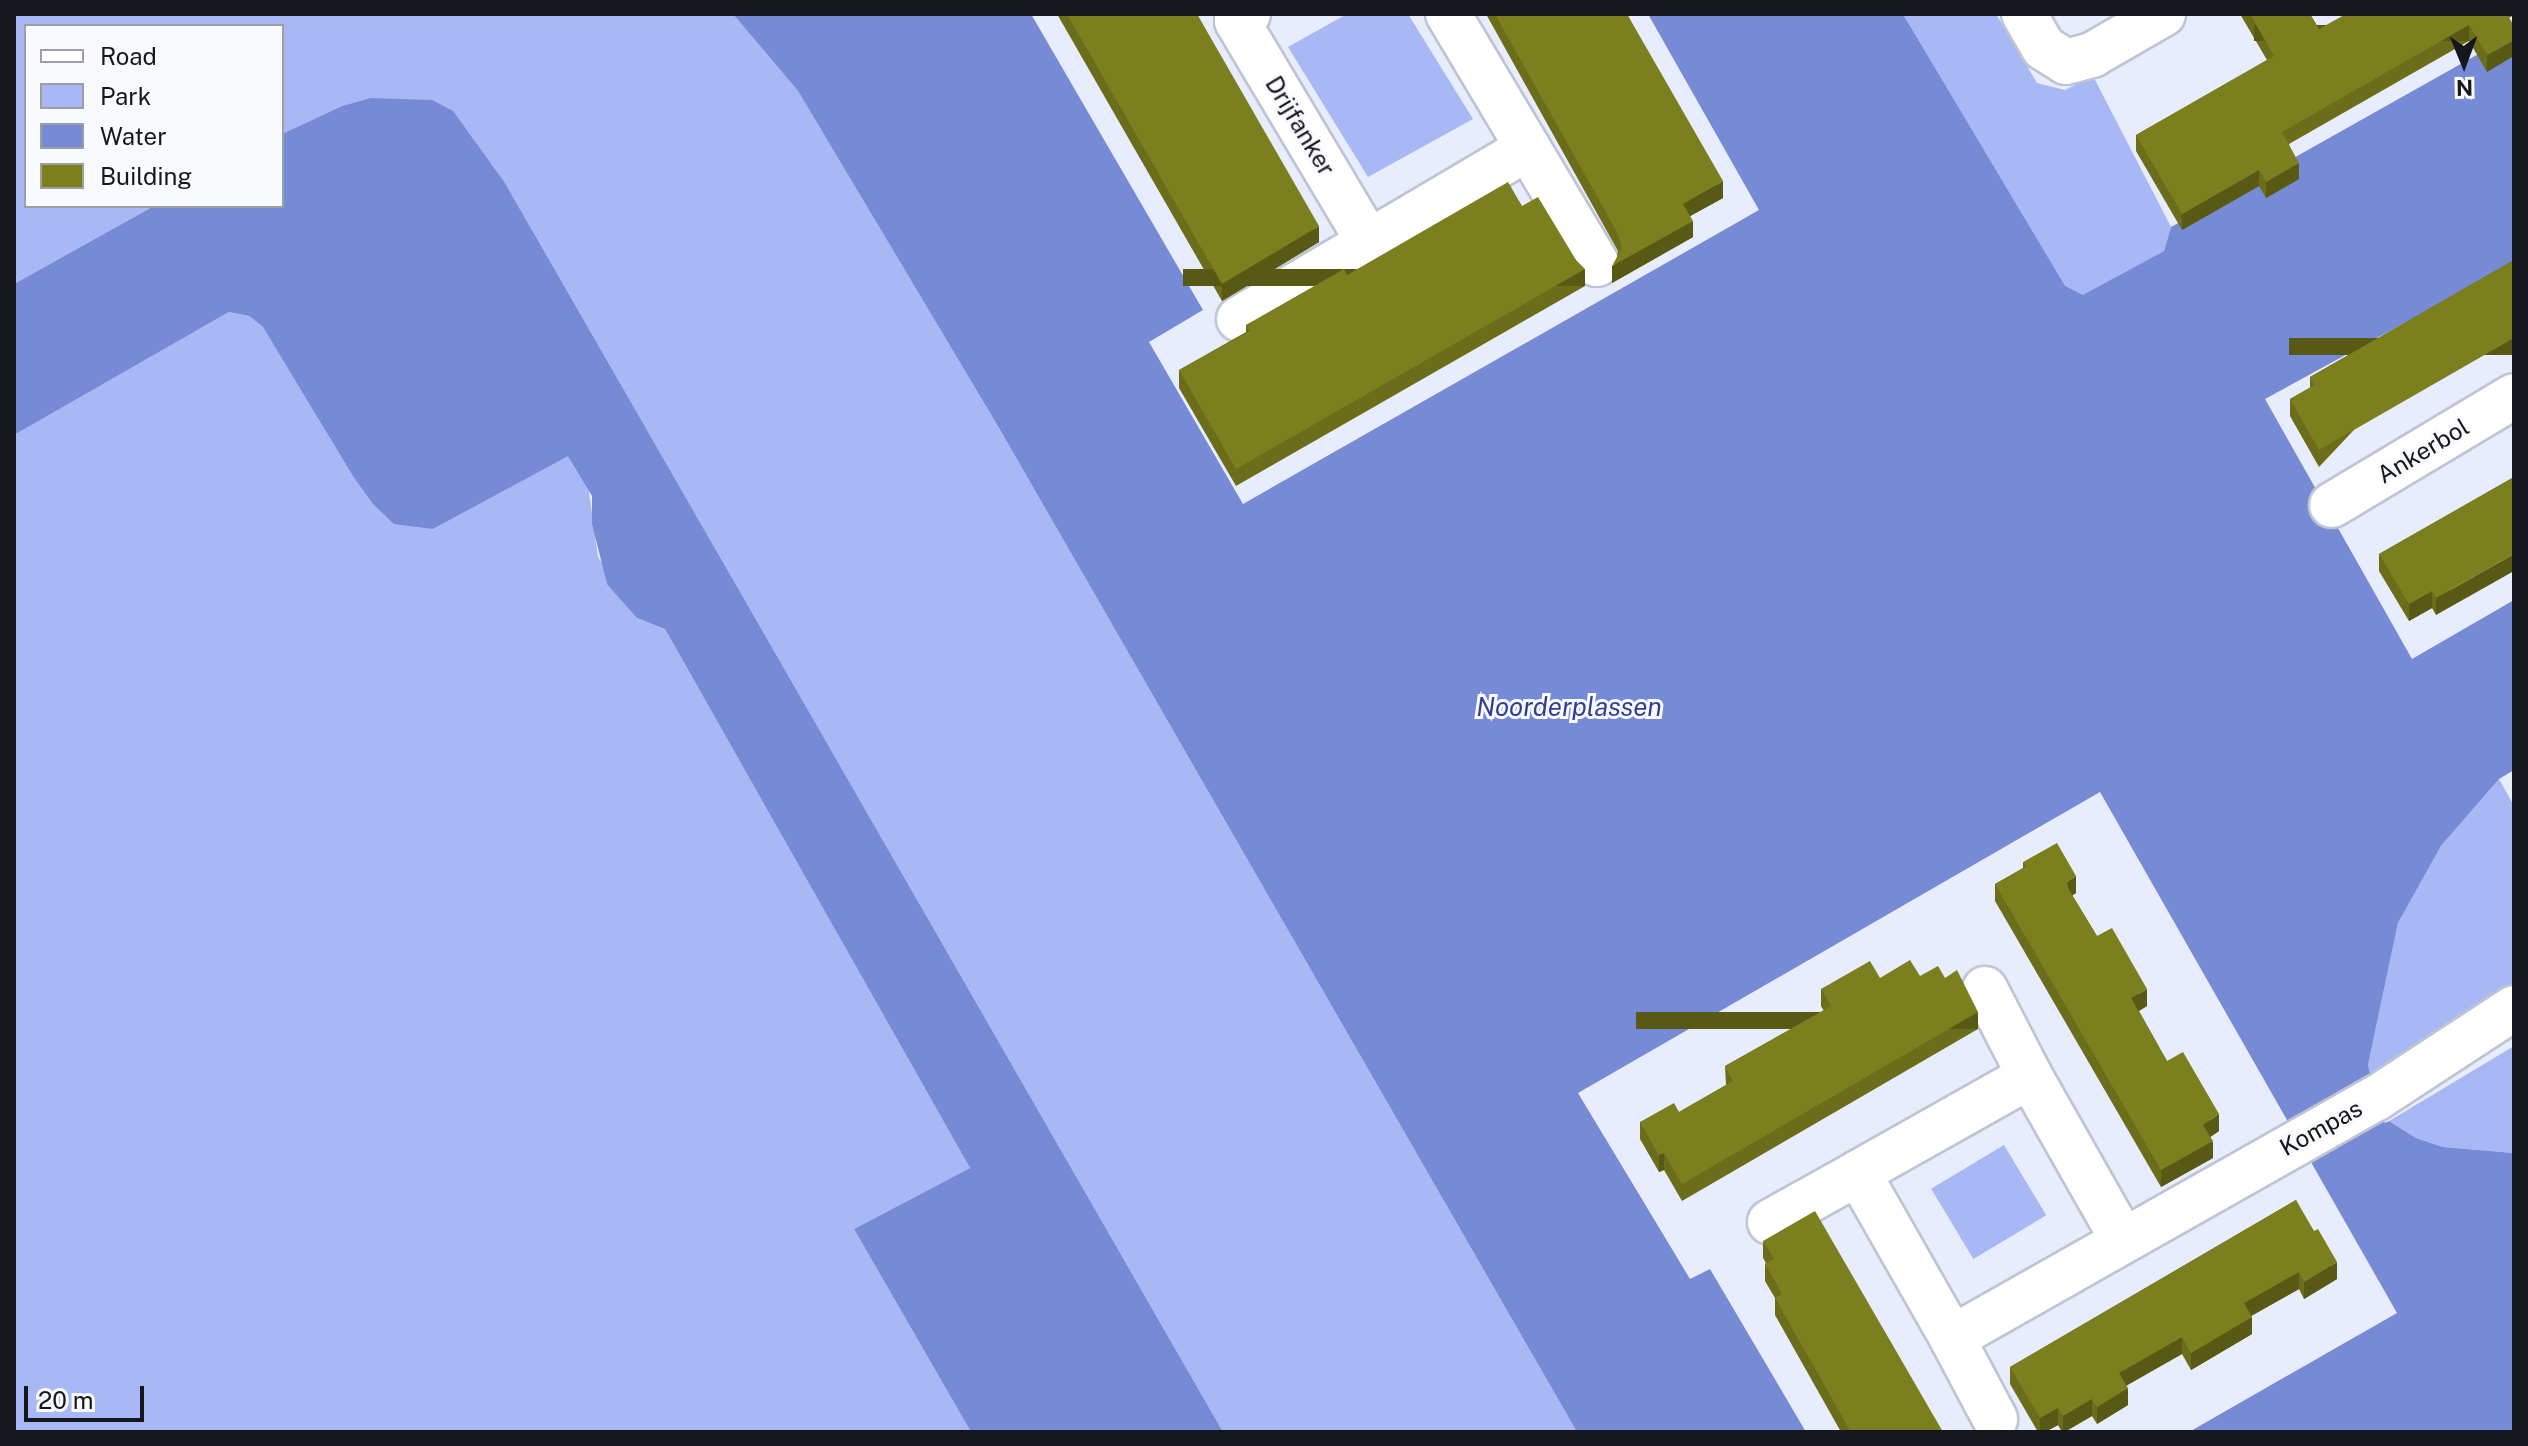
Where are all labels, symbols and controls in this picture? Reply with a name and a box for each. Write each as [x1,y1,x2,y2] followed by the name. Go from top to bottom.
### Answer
[24,24,284,208] legend
[2424,24,2504,104] north arrow
[100,42,157,70] text: Road
[1259,71,1341,181] street label: Drijfanker
[2456,75,2473,101] text: N
[100,82,151,110] text: Park
[100,122,167,150] text: Water
[100,162,192,190] text: Building
[2372,412,2474,490] street label: Ankerbol
[1476,691,1662,723] water label: Noorderplassen
[2275,1094,2367,1162] street label: Kompas
[28,1370,148,1420] scale bar
[38,1386,94,1414] text: 20 m

